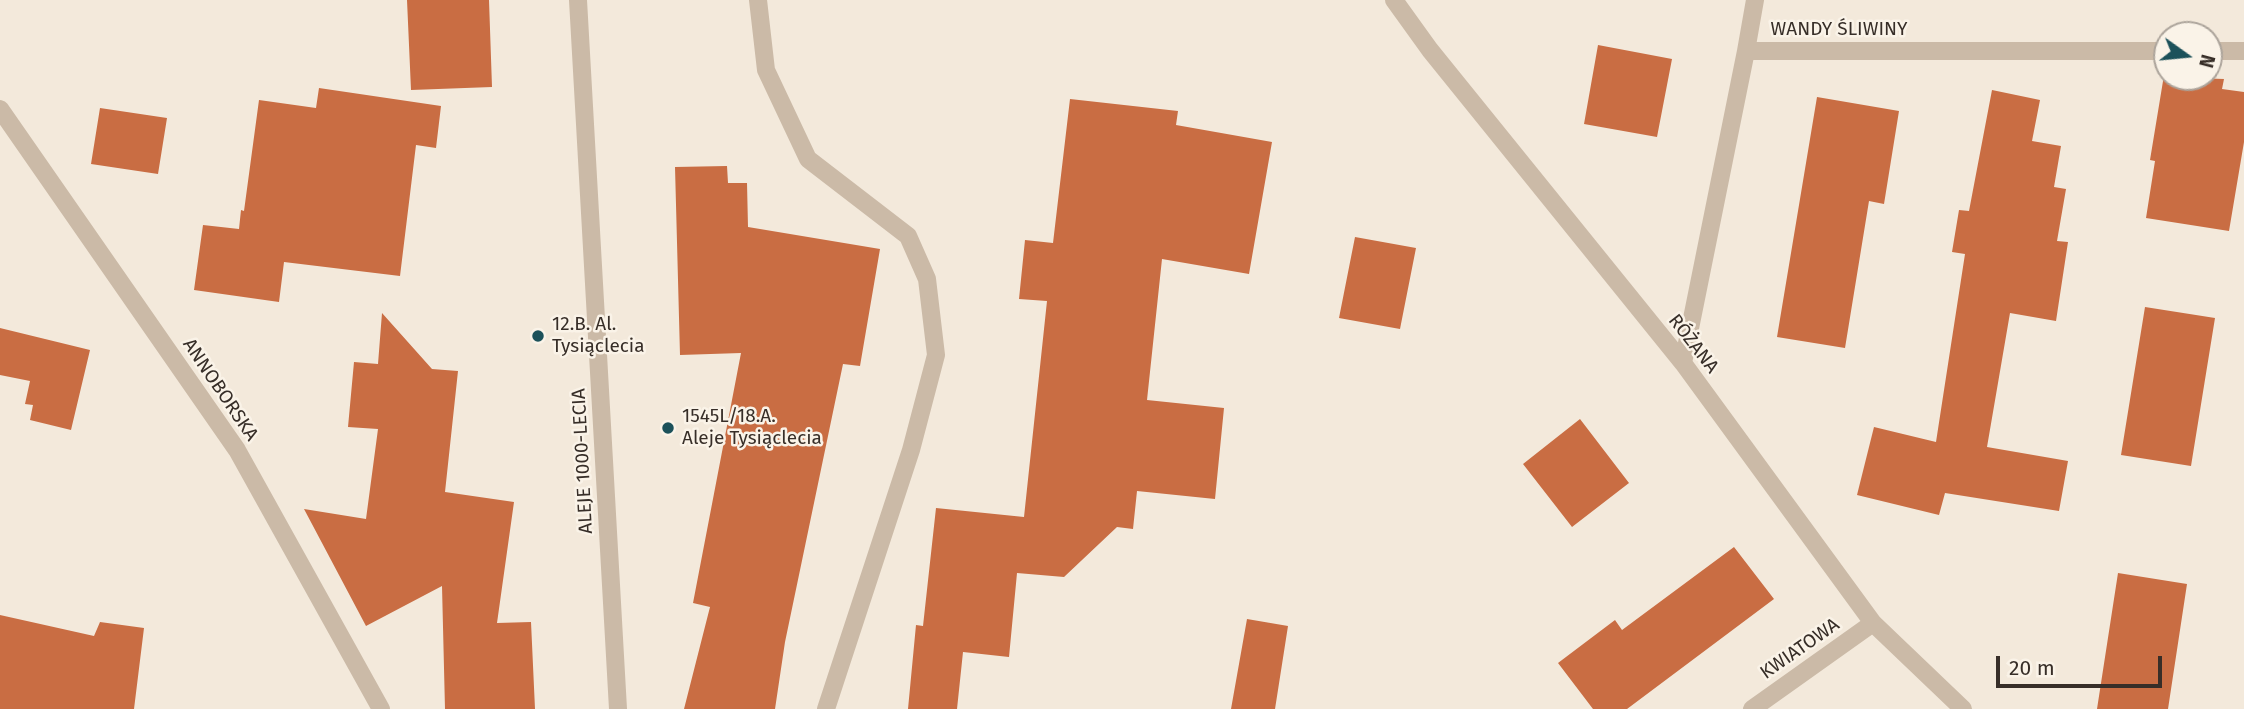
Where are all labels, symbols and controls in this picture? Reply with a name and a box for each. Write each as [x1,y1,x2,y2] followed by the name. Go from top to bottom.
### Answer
[1771,19,1907,41] street label: WANDY ŚLIWINY
[2153,21,2223,91] north arrow
[2194,52,2220,70] text: N
[1663,310,1723,378] street label: RÓŻANA
[552,314,645,358] place label: 12.B. Al. Tysiąclecia
[530,328,546,344] marker: 12.B. Al. Tysiąclecia
[177,335,263,445] street label: ANNOBORSKA
[568,388,598,534] street label: ALEJE 1000-LECIA
[682,406,822,450] place label: 1545L/18.A. Aleje Tysiąclecia
[660,420,676,436] marker: 1545L/18.A. Aleje Tysiąclecia
[1756,613,1844,685] street label: KWIATOWA
[1999,642,2165,686] scale bar
[2009,655,2055,681] text: 20 m

